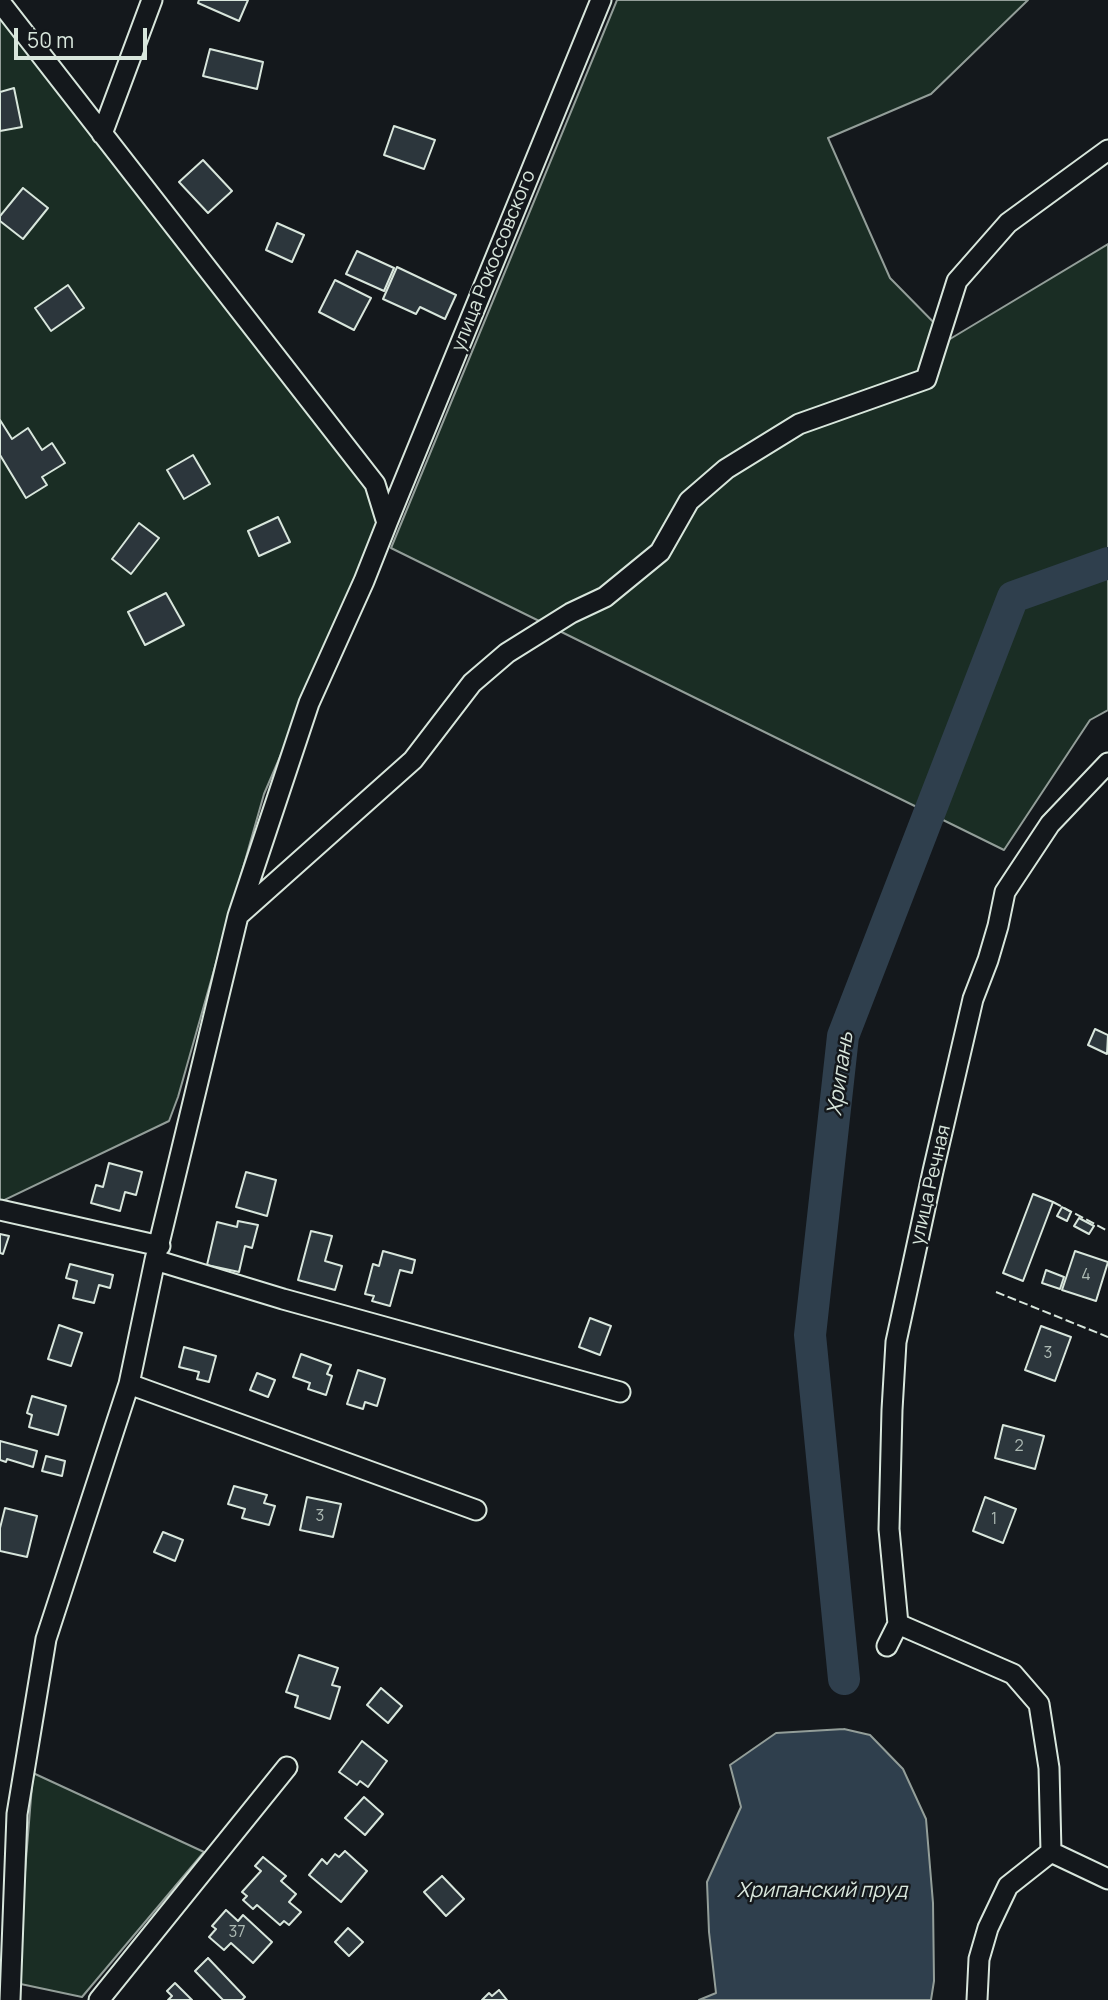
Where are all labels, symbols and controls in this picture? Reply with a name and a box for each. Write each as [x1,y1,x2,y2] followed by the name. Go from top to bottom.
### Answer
[18,14,150,58] scale bar
[27,26,74,54] text: 50 m
[447,167,541,355] street label: улица Рокоссовского
[823,1030,859,1118] water label: Хрипань
[906,1123,956,1247] street label: улица Речная
[1081,1266,1091,1286] house number: 4
[1044,1344,1052,1364] house number: 3
[1014,1437,1024,1457] house number: 2
[316,1507,324,1527] house number: 3
[991,1510,997,1530] house number: 1
[737,1878,907,1904] water label: Хрипанский пруд
[229,1923,245,1943] house number: 37

